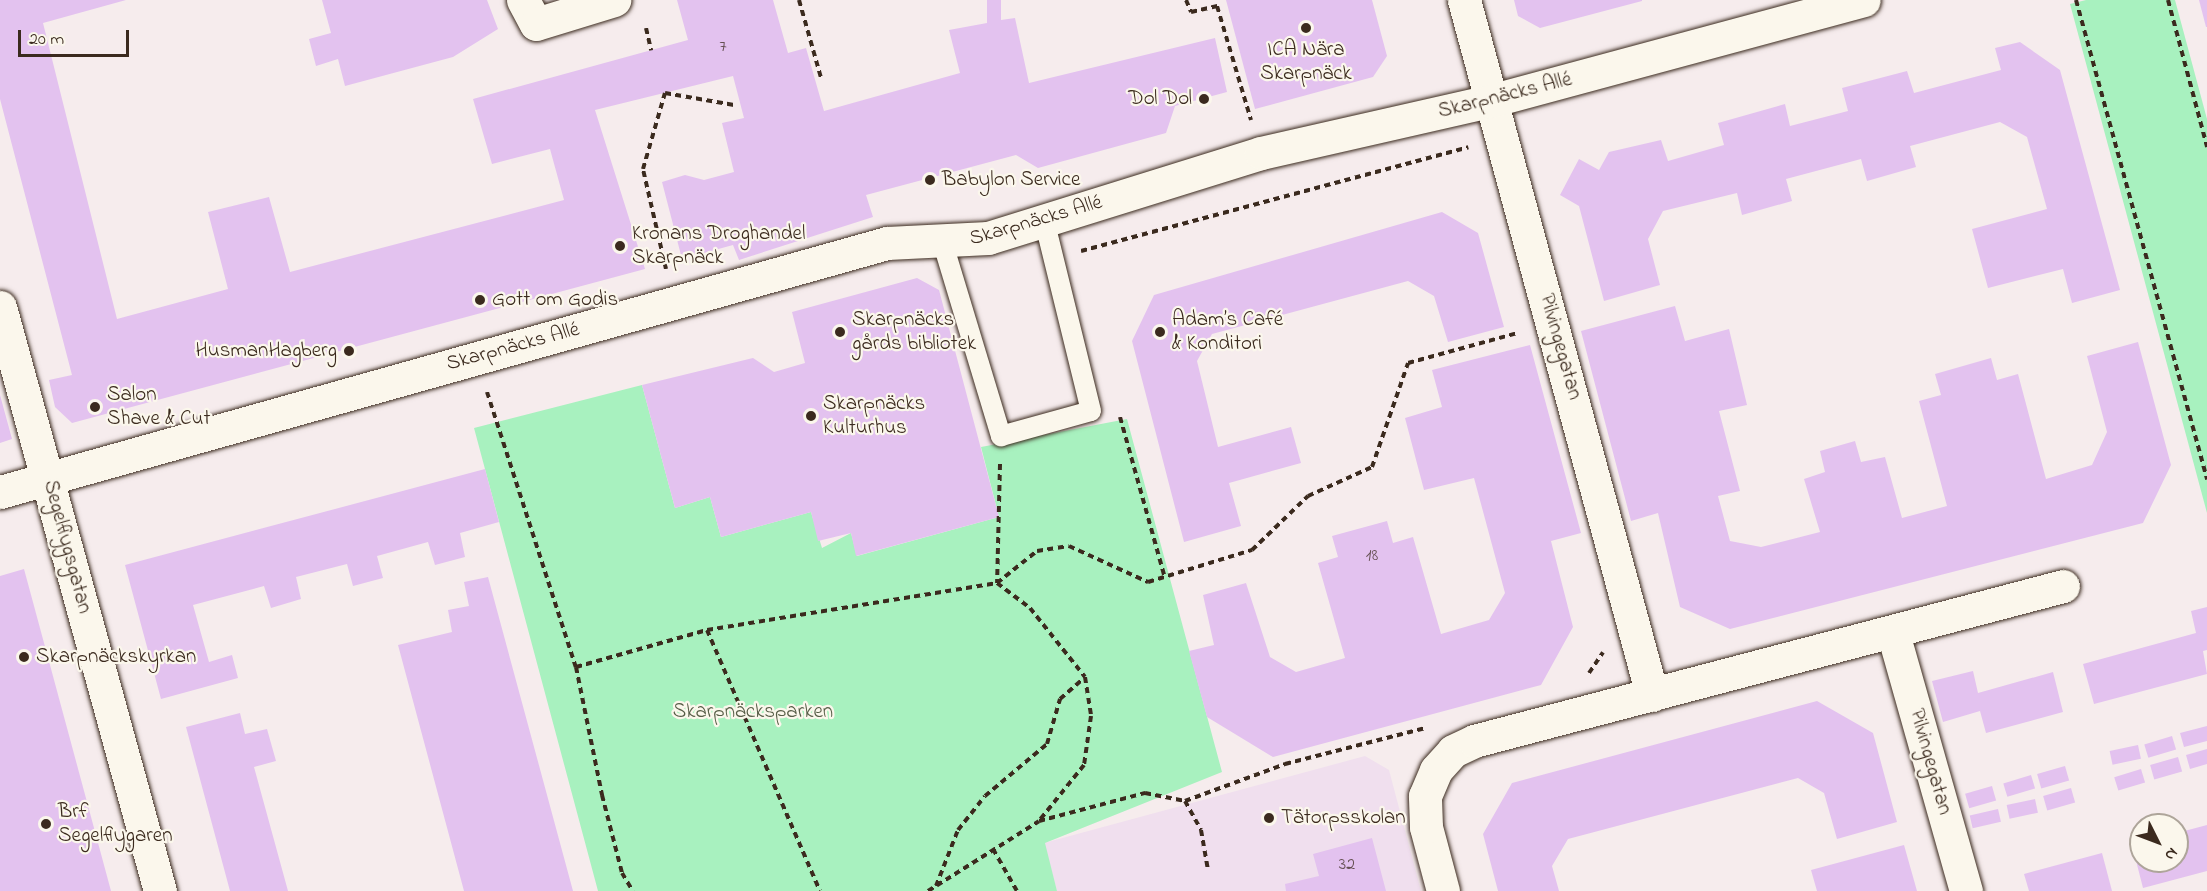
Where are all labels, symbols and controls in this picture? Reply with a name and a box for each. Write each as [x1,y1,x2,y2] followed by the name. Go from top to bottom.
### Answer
[21,18,132,56] scale bar
[1299,21,1313,35] marker: ICA Nära Skarpnäck
[29,27,64,53] text: 20 m
[719,36,727,58] house number: 7
[1260,37,1352,87] place label: ICA Nära Skarpnäck
[1436,67,1574,125] street label: Skarpnäcks Allé
[1128,86,1192,112] place label: Dol Dol
[1197,92,1211,106] marker: Dol Dol
[942,167,1080,193] place label: Babylon Service
[923,173,937,187] marker: Babylon Service
[967,190,1105,252] street label: Skarpnäcks Allé
[632,221,805,271] place label: Kronans Droghandel Skarpnäck
[613,239,627,253] marker: Kronans Droghandel Skarpnäck
[492,287,618,313] place label: Gott om Godis
[1533,291,1587,403] street label: Pilvingegatan
[473,293,487,307] marker: Gott om Godis
[852,307,976,357] place label: Skarpnäcks gårds bibliotek
[1172,307,1283,357] place label: Adam’s Café & Konditori
[444,317,582,377] street label: Skarpnäcks Allé
[833,325,847,339] marker: Skarpnäcks gårds bibliotek
[1153,325,1167,339] marker: Adam’s Café & Konditori
[196,338,337,364] place label: HusmanHagberg
[342,344,356,358] marker: HusmanHagberg
[107,382,211,432] place label: Salon Shave & Cut
[823,391,925,441] place label: Skarpnäcks Kulturhus
[88,400,102,414] marker: Salon Shave & Cut
[804,409,818,423] marker: Skarpnäcks Kulturhus
[37,477,97,617] street label: Segelflygsgatan
[1366,545,1378,567] house number: 18
[36,644,196,670] place label: Skarpnäckskyrkan
[17,650,31,664] marker: Skarpnäckskyrkan
[673,699,833,725] park label: Skarpnäcksparken
[1903,706,1957,818] street label: Pilvingegatan
[58,799,173,849] place label: Brf Segelflygaren
[1281,805,1406,831] place label: Tätorpsskolan
[1262,811,1276,825] marker: Tätorpsskolan
[2129,813,2189,873] north arrow
[39,817,53,831] marker: Brf Segelflygaren
[2158,842,2183,866] text: N
[1339,854,1355,876] house number: 32

